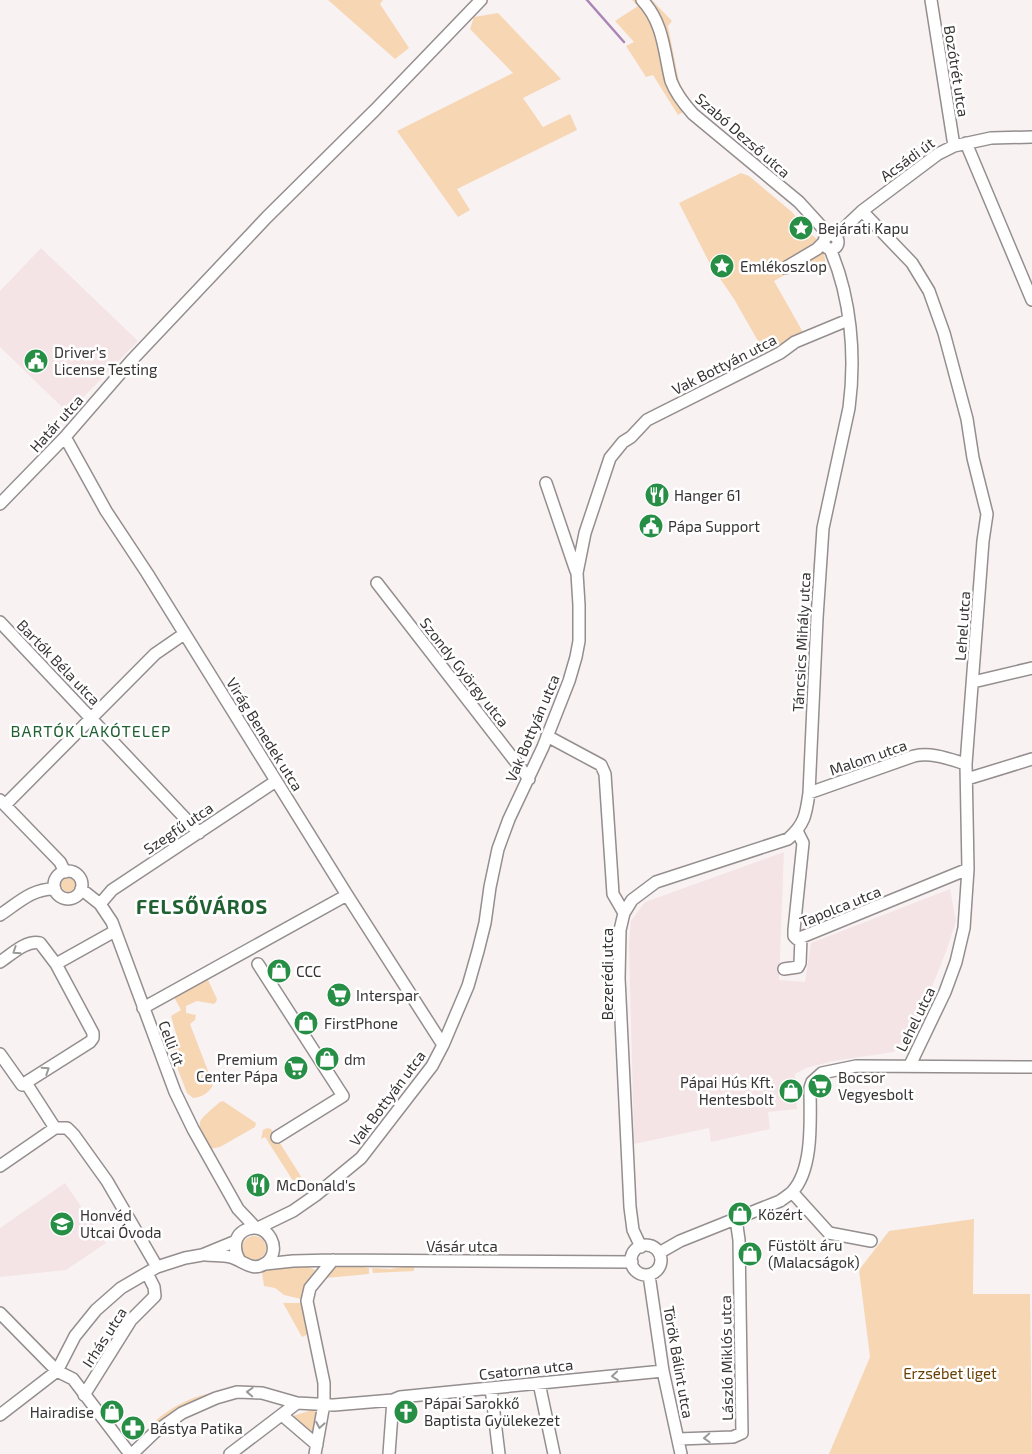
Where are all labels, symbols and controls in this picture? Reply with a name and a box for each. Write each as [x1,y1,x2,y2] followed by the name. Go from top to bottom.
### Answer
[941,24,973,118] street label: Bozótrét utca
[692,89,794,181] street label: Szabó Dezső utca
[876,133,938,185] street label: Acsádi út
[788,215,814,241] place icon: Bejárati Kapu
[818,219,909,238] place label: Bejárati Kapu
[709,253,735,279] place icon: Emlékoszlop
[740,257,827,275] place label: Emlékoszlop
[669,330,779,398] street label: Vak Bottyán utca
[54,343,158,378] place label: Driver's License Testing
[23,348,49,374] public building icon: Driver's License Testing
[26,391,86,455] street label: Határ utca
[644,482,670,508] restaurant icon: Hanger 61
[674,486,741,504] place label: Hanger 61
[638,513,664,539] public building icon: Pápa Support
[668,517,760,535] place label: Pápa Support
[788,572,814,712] street label: Táncsics Mihály utca
[951,591,973,661] street label: Lehel utca
[417,614,513,730] street label: Szondy György utca
[14,616,104,708] street label: Bartók Béla utca
[501,672,563,784] street label: Vak Bottyán utca
[223,674,307,794] street label: Virág Benedek utca
[11,721,171,740] district label: BARTÓK LAKÓTELEP
[827,735,909,779] street label: Malom utca
[140,798,216,858] street label: Szegfű utca
[797,882,883,930] street label: Tapolca utca
[136,894,268,918] district label: FELSŐVÁROS
[598,928,616,1020] street label: Bezerédi utca
[12,945,22,954] one-way arrow
[266,958,292,984] shop icon: CCC
[296,962,322,980] place label: CCC
[326,982,352,1008] supermarket icon: Interspar
[892,984,938,1054] street label: Lehel utca
[356,986,419,1004] place label: Interspar
[293,1010,319,1036] shop icon: FirstPhone
[324,1014,398,1032] place label: FirstPhone
[155,1018,189,1068] street label: Celli út
[314,1046,340,1072] shop icon: dm
[345,1047,429,1149] street label: Vak Bottyán utca
[196,1050,278,1085] place label: Premium Center Pápa
[344,1050,366,1068] place label: dm
[283,1055,309,1081] supermarket icon: Premium Center Pápa
[40,1067,50,1076] one-way arrow
[838,1068,914,1103] place label: Bocsor Vegyesbolt
[680,1073,774,1108] place label: Pápai Hús Kft. Hentesbolt
[807,1073,833,1099] supermarket icon: Bocsor Vegyesbolt
[778,1078,804,1104] shop icon: Pápai Hús Kft. Hentesbolt
[245,1172,271,1198] restaurant icon: McDonald's
[276,1176,356,1194] place label: McDonald's
[727,1201,753,1227] shop icon: Közért
[758,1205,803,1223] place label: Közért
[80,1206,162,1241] place label: Honvéd Utcai Óvoda
[49,1211,75,1237] school or university icon: Honvéd Utcai Óvoda
[768,1236,860,1271] place label: Füstölt áru (Malacságok)
[426,1237,498,1255] street label: Vásár utca
[737,1241,763,1267] shop icon: Füstölt áru (Malacságok)
[716,1295,736,1421] street label: László Miklós utca
[78,1304,130,1370] street label: Irhás utca
[660,1304,698,1420] street label: Török Bálint utca
[478,1355,574,1383] street label: Csatorna utca
[903,1364,997,1382] park label: Erzsébet liget
[610,1370,618,1381] one-way arrow
[246,1387,254,1398] one-way arrow
[424,1394,560,1429] place label: Pápai Sarokkő Baptista Gyülekezet
[99,1399,125,1425] shop icon: Hairadise
[393,1399,419,1425] church icon: Pápai Sarokkő Baptista Gyülekezet
[30,1403,94,1421] place label: Hairadise
[120,1415,146,1441] pharmacy icon: Bástya Patika
[150,1419,243,1437] place label: Bástya Patika
[316,1420,326,1429] one-way arrow
[702,1432,710,1443] one-way arrow

